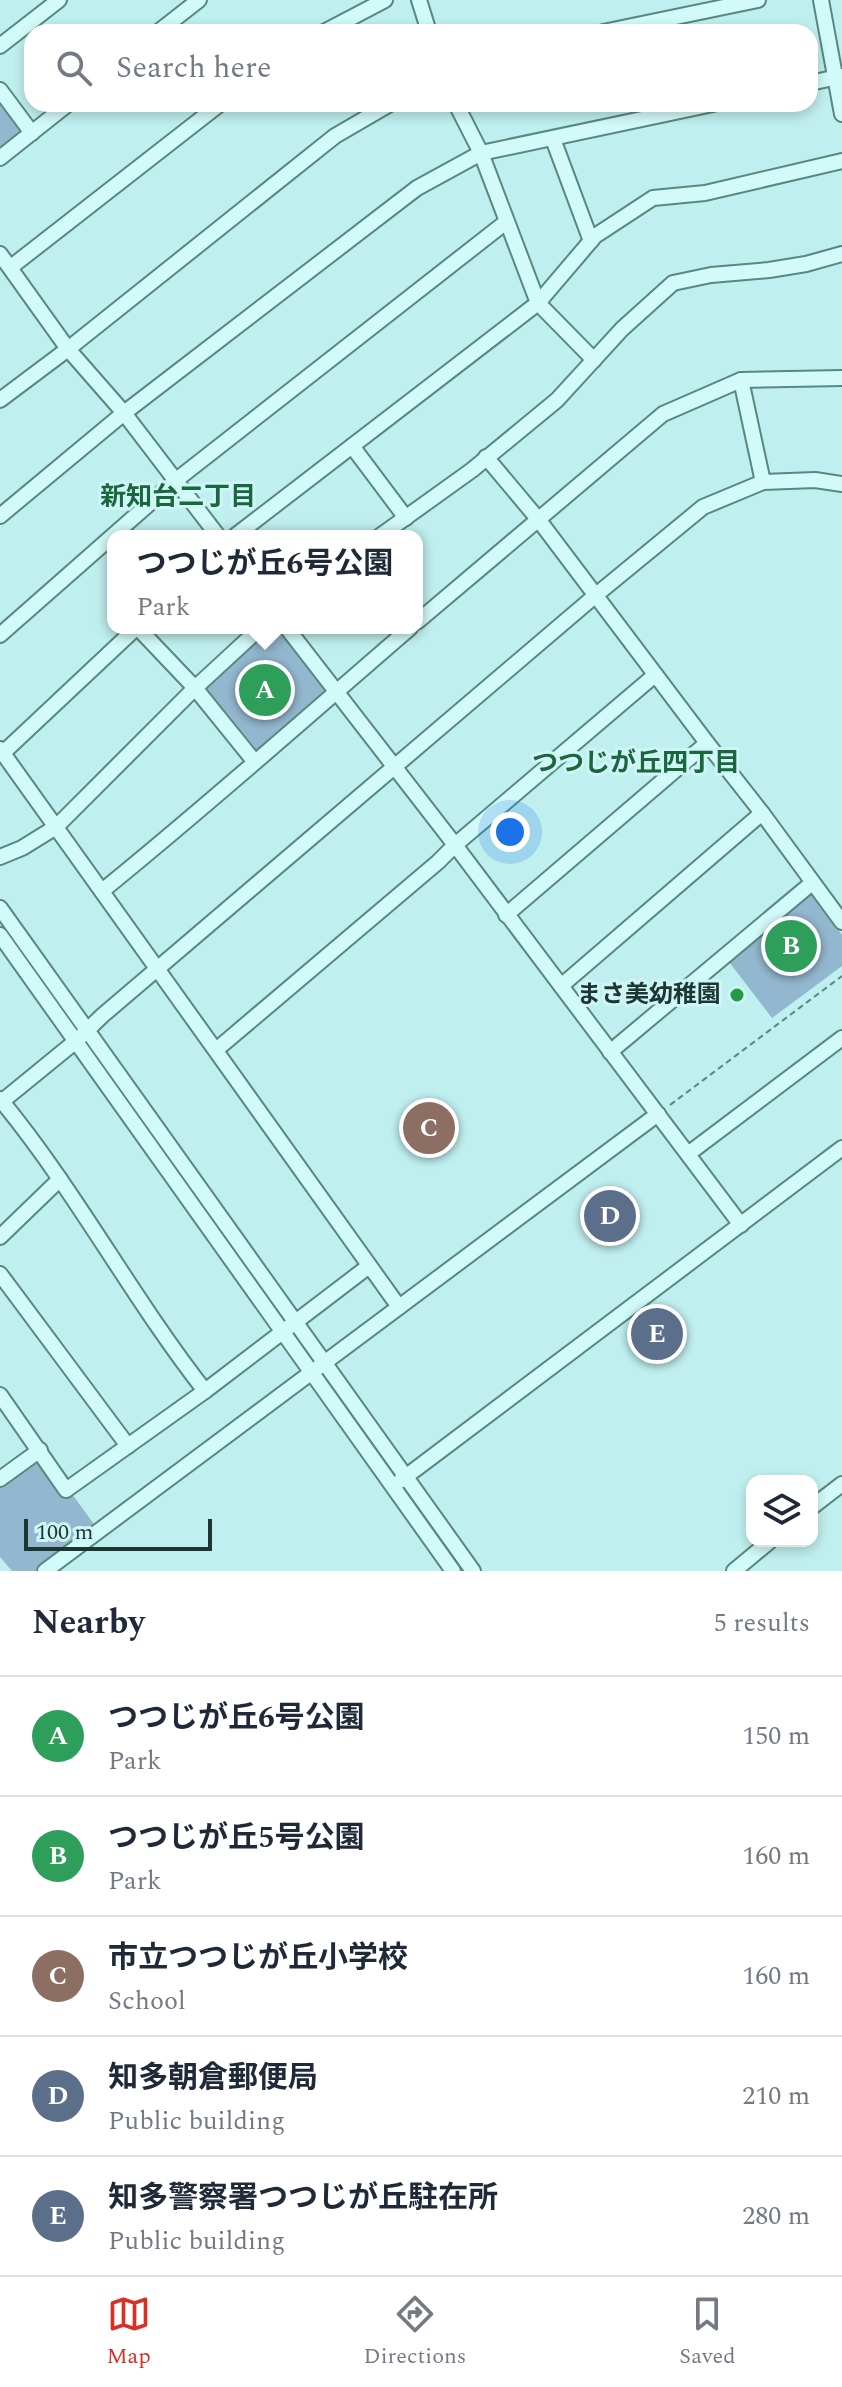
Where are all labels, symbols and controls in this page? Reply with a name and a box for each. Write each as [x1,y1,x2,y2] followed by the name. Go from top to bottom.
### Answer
[24,24,818,112] search box
[116,45,272,91] text: Search here
[52,46,96,90] icon: search
[100,477,256,517] district label: 新知台二丁目
[107,530,423,634] popup
[137,541,393,587] text: つつじが丘6号公園
[137,587,190,627] text: Park
[239,660,291,720] pin: A
[532,743,740,783] district label: つつじが丘四丁目
[490,812,530,852] your location
[765,916,817,976] pin: B
[577,977,721,1013] place label: まさ美幼稚園
[728,986,746,1004] marker: まさ美幼稚園
[403,1098,455,1158] pin: C
[584,1186,636,1246] pin: D
[631,1304,683,1364] pin: E
[746,1475,818,1547] map controls
[746,1475,818,1547] button: layers
[24,1515,212,1551] scale bar
[36,1516,93,1549] text: 100 m
[32,1597,145,1649] text: Nearby
[714,1603,810,1643] text: 5 results
[108,1695,365,1741] text: つつじが丘6号公園
[48,1716,68,1756] text: A
[742,1716,810,1756] text: 150 m
[108,1741,162,1781] text: Park
[108,1815,365,1861] text: つつじが丘5号公園
[49,1836,67,1876] text: B
[742,1836,810,1876] text: 160 m
[108,1861,162,1901] text: Park
[108,1935,408,1981] text: 市立つつじが丘小学校
[49,1956,67,1996] text: C
[742,1956,810,1996] text: 160 m
[108,1981,186,2021] text: School
[108,2055,318,2101] text: 知多朝倉郵便局
[48,2076,68,2116] text: D
[742,2076,810,2116] text: 210 m
[108,2101,285,2141] text: Public building
[108,2175,498,2221] text: 知多警察署つつじが丘駐在所
[49,2196,67,2236] text: E
[742,2196,810,2236] text: 280 m
[108,2221,285,2261] text: Public building
[106,2292,151,2373] tab: Map
[364,2292,466,2373] tab: Directions
[679,2292,736,2373] tab: Saved

